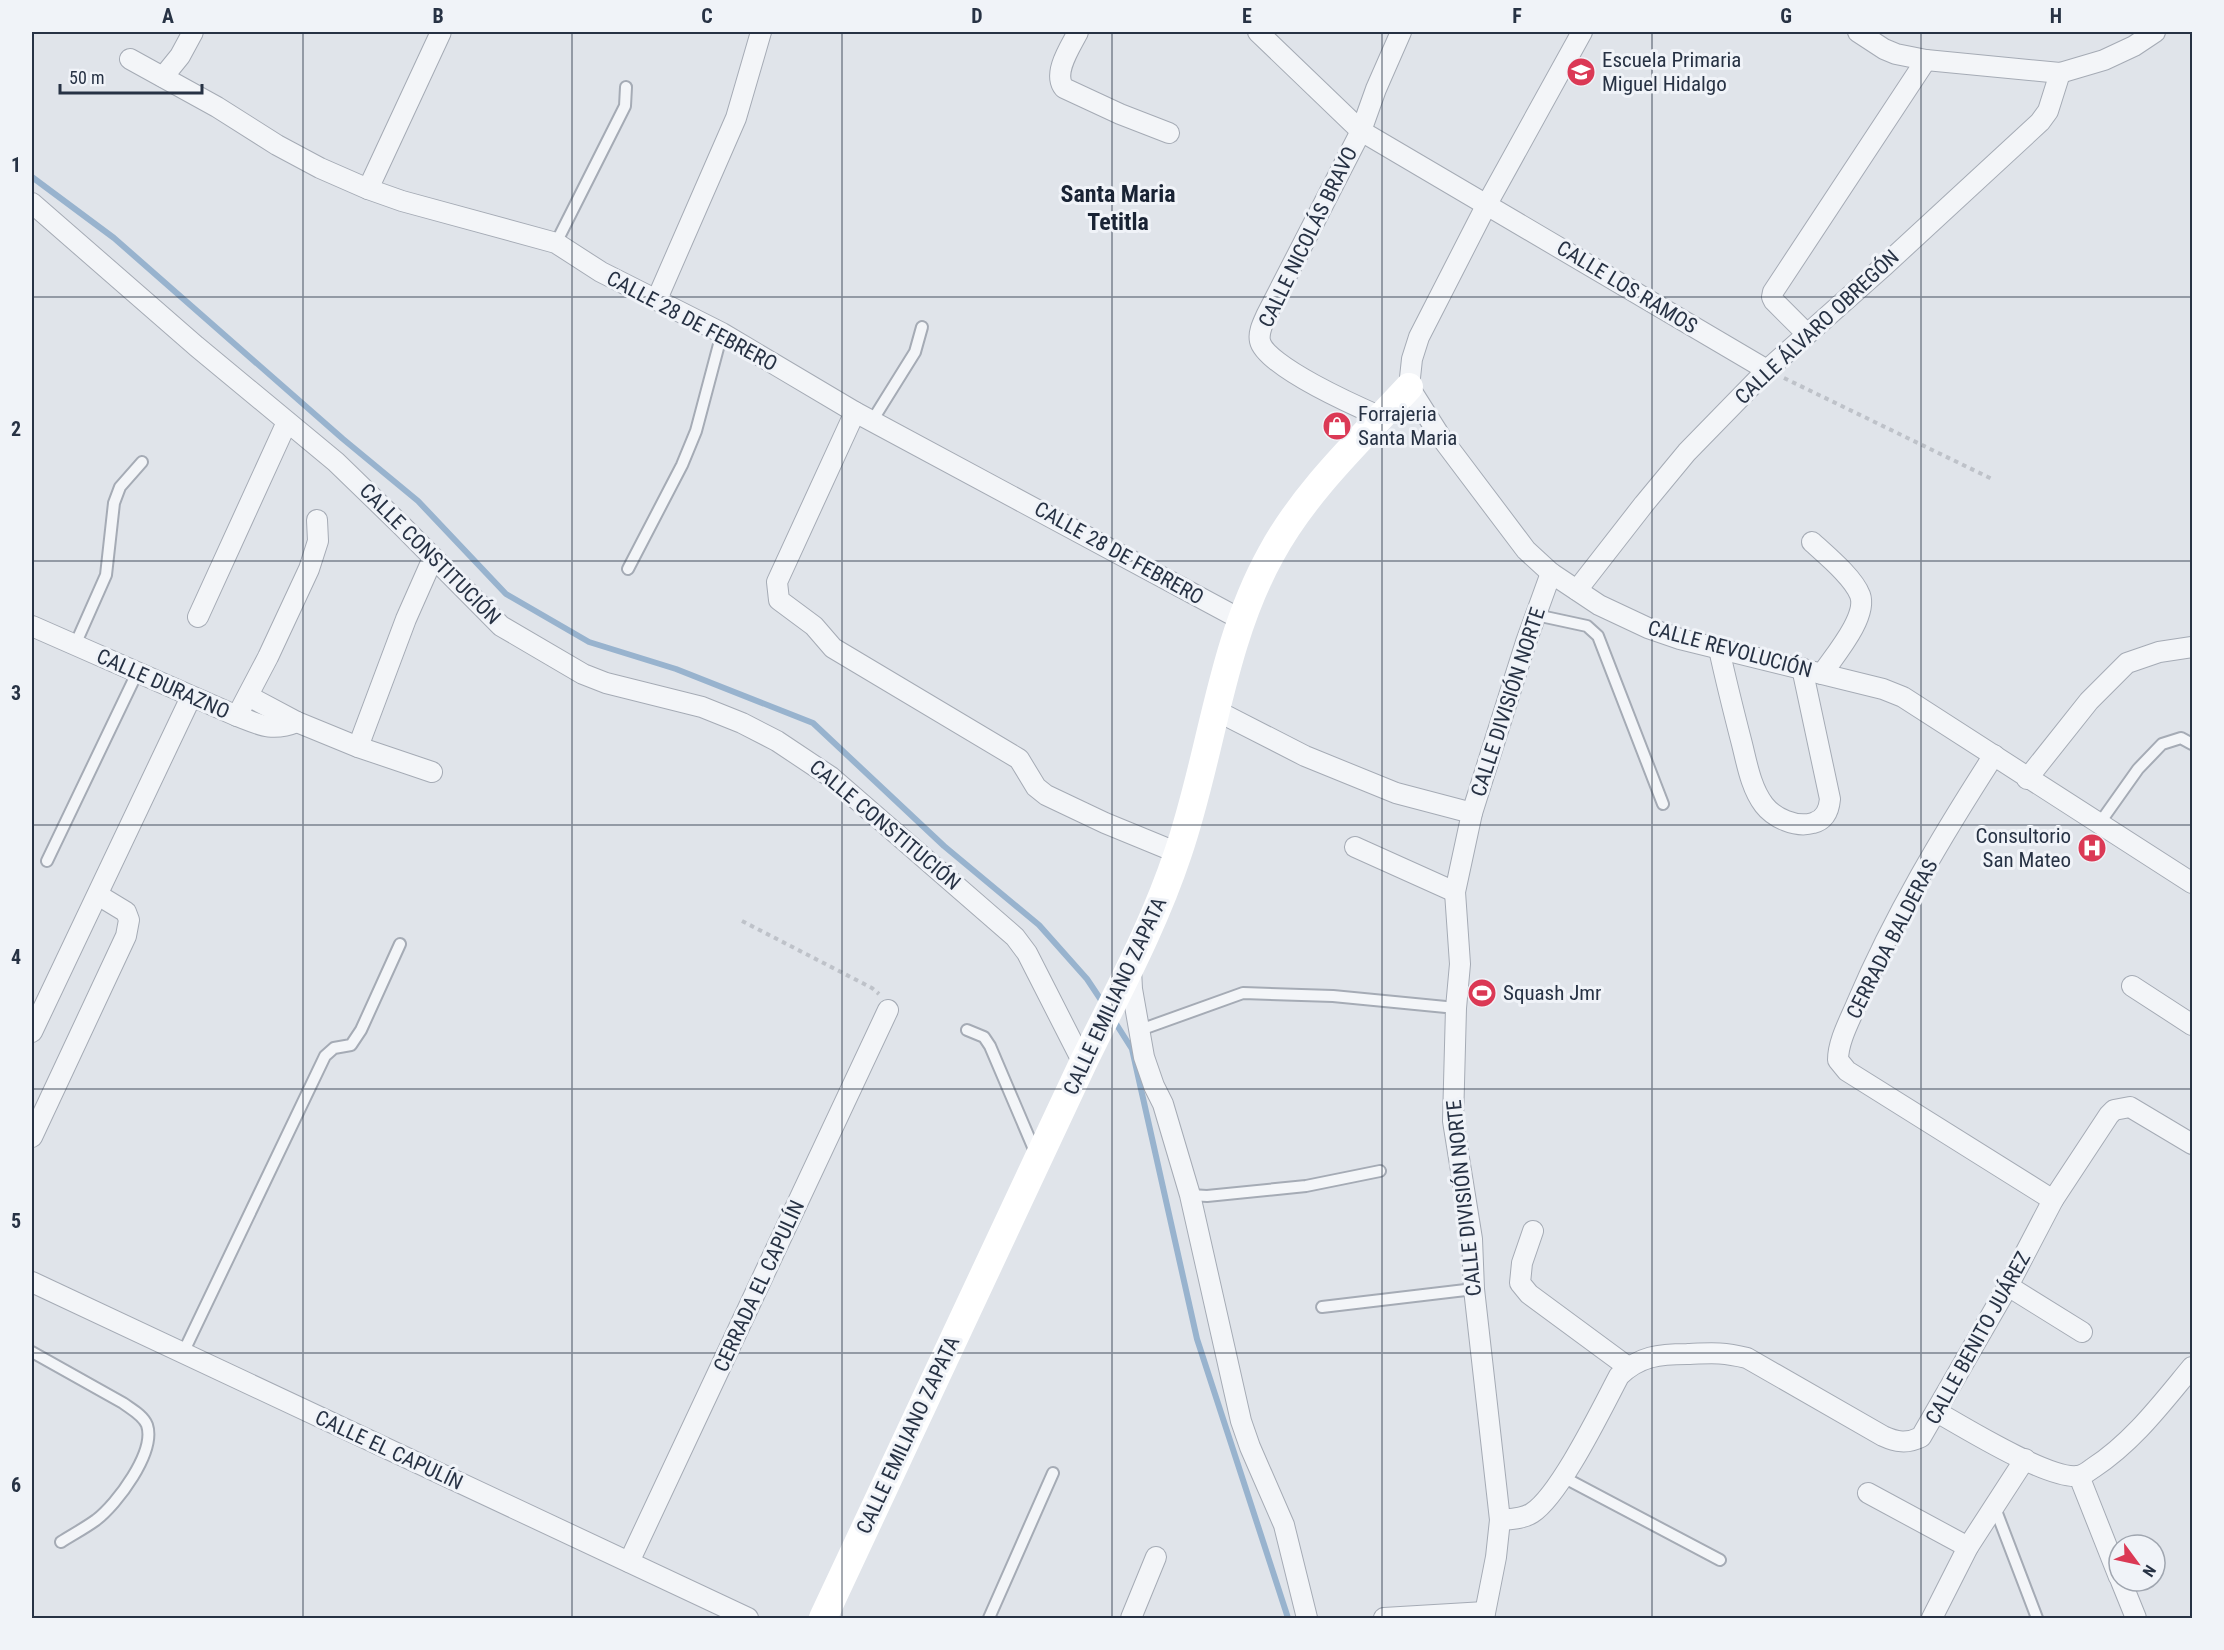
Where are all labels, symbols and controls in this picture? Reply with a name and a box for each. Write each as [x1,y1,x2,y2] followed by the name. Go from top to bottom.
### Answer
[162,4,174,28] text: A
[432,4,444,28] text: B
[701,4,713,28] text: C
[971,4,983,28] text: D
[1242,4,1252,28] text: E
[1512,4,1522,28] text: F
[1780,4,1792,28] text: G
[2050,4,2062,28] text: H
[1602,48,1741,96] place label: Escuela Primaria Miguel Hidalgo
[1565,56,1597,88] school or university icon: Escuela Primaria Miguel Hidalgo
[60,57,202,95] scale bar
[69,67,104,88] text: 50 m
[1254,143,1362,331] street label: CALLE NICOLÁS BRAVO
[11,153,21,177] text: 1
[1060,180,1176,236] district label: Santa Maria Tetitla
[1552,236,1702,338] street label: CALLE LOS RAMOS
[1730,245,1904,409] street label: CALLE ÁLVARO OBREGÓN
[603,266,781,376] street label: CALLE 28 DE FEBRERO
[1358,402,1457,450] place label: Forrajeria Santa Maria
[1321,410,1353,442] shop icon: Forrajeria Santa Maria
[11,417,21,441] text: 2
[355,479,505,629] street label: CALLE CONSTITUCIÓN
[1030,497,1208,609] street label: CALLE 28 DE FEBRERO
[1466,604,1550,800] street label: CALLE DIVISIÓN NORTE
[1645,616,1815,682] street label: CALLE REVOLUCIÓN
[93,644,233,724] street label: CALLE DURAZNO
[11,681,21,705] text: 3
[805,755,965,895] street label: CALLE CONSTITUCIÓN
[1976,824,2071,872] place label: Consultorio San Mateo
[2076,832,2108,864] hospital icon: Consultorio San Mateo
[1841,855,1943,1023] street label: CERRADA BALDERAS
[1059,893,1171,1099] street label: CALLE EMILIANO ZAPATA
[11,945,21,969] text: 4
[1466,977,1498,1009] sports icon: Squash Jmr
[1503,981,1602,1005] place label: Squash Jmr
[1442,1099,1486,1297] street label: CALLE DIVISIÓN NORTE
[709,1196,809,1376] street label: CERRADA EL CAPULÍN
[11,1209,21,1233] text: 5
[1921,1248,2035,1428] street label: CALLE BENITO JUÁREZ
[852,1332,964,1538] street label: CALLE EMILIANO ZAPATA
[311,1405,467,1495] street label: CALLE EL CAPULÍN
[11,1473,21,1497] text: 6
[2107,1533,2167,1593] north arrow
[2139,1562,2160,1580] text: N

